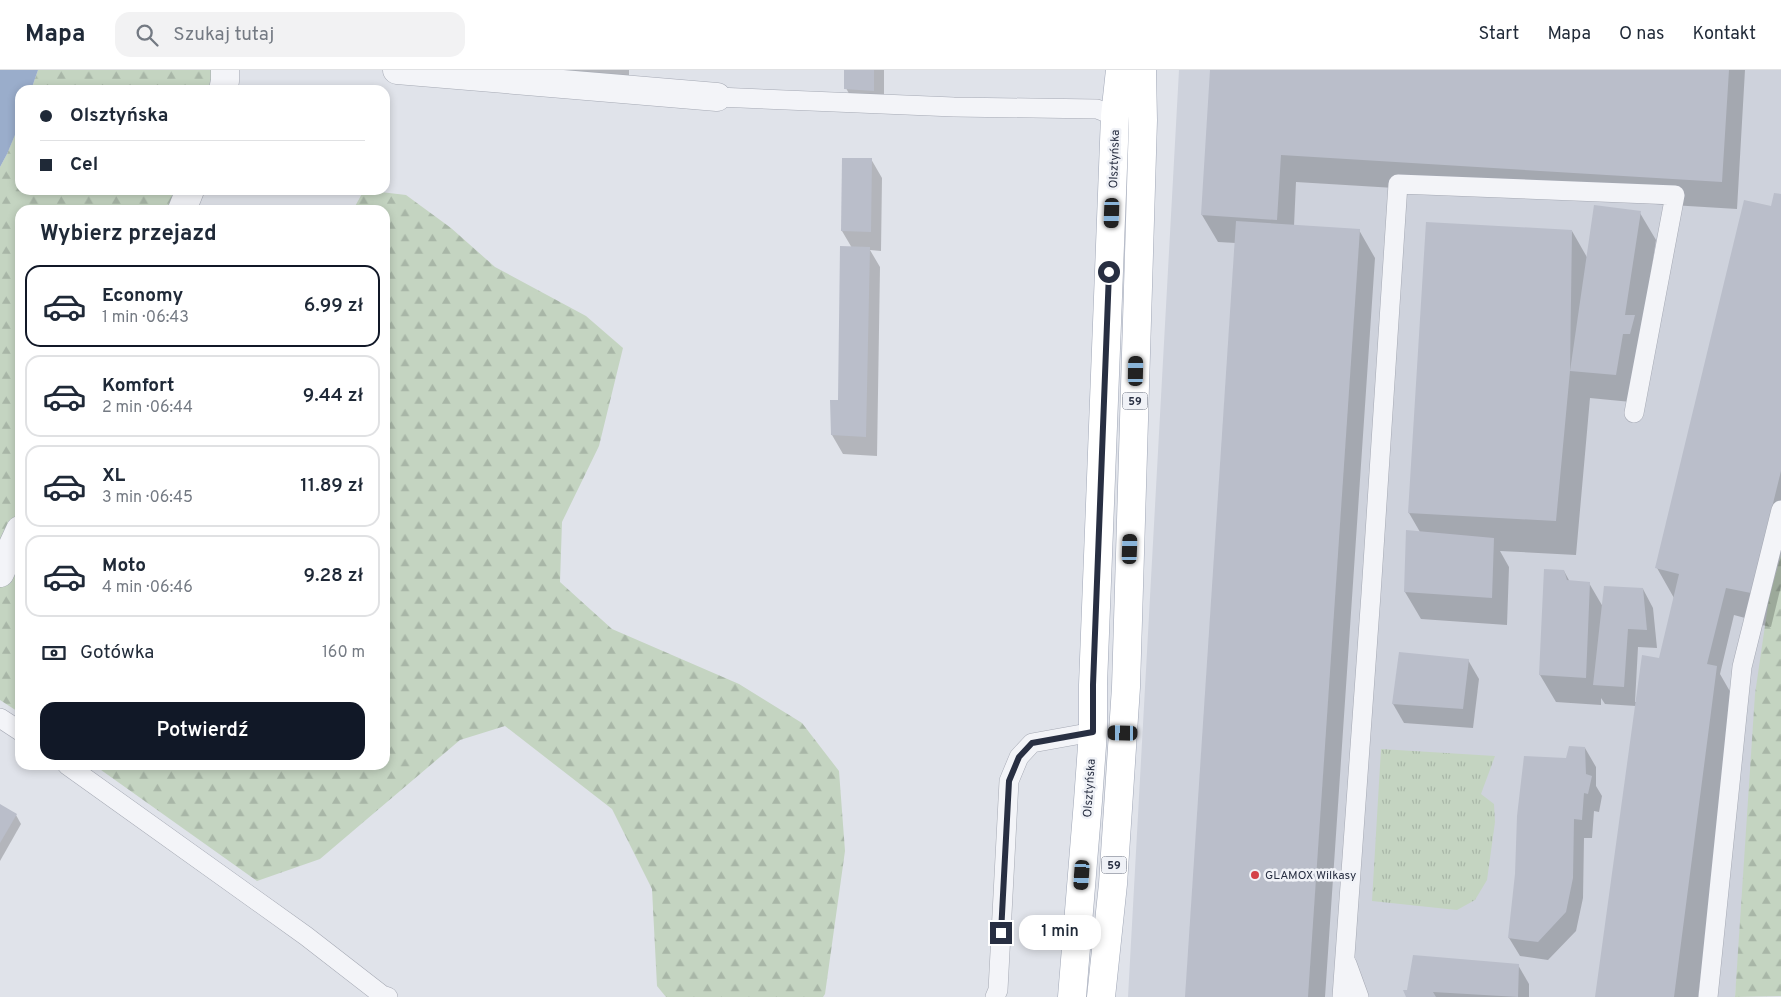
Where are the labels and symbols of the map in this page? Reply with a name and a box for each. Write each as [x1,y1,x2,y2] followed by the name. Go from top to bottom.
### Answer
[1106,129,1124,189] street label: Olsztyńska
[1103,198,1120,228] car
[1098,261,1120,283] route start
[1128,356,1143,386] car
[1122,392,1148,410] road number: 59
[1121,534,1138,564] car
[1107,725,1138,741] car
[1080,758,1100,818] street label: Olsztyńska
[1102,856,1126,874] road number: 59
[1073,860,1090,890] car
[1265,868,1356,884] place label: GLAMOX Wilkasy
[1249,869,1261,881] marker: GLAMOX Wilkasy
[1018,916,1101,950] callout: 1 min
[990,922,1012,944] route end

